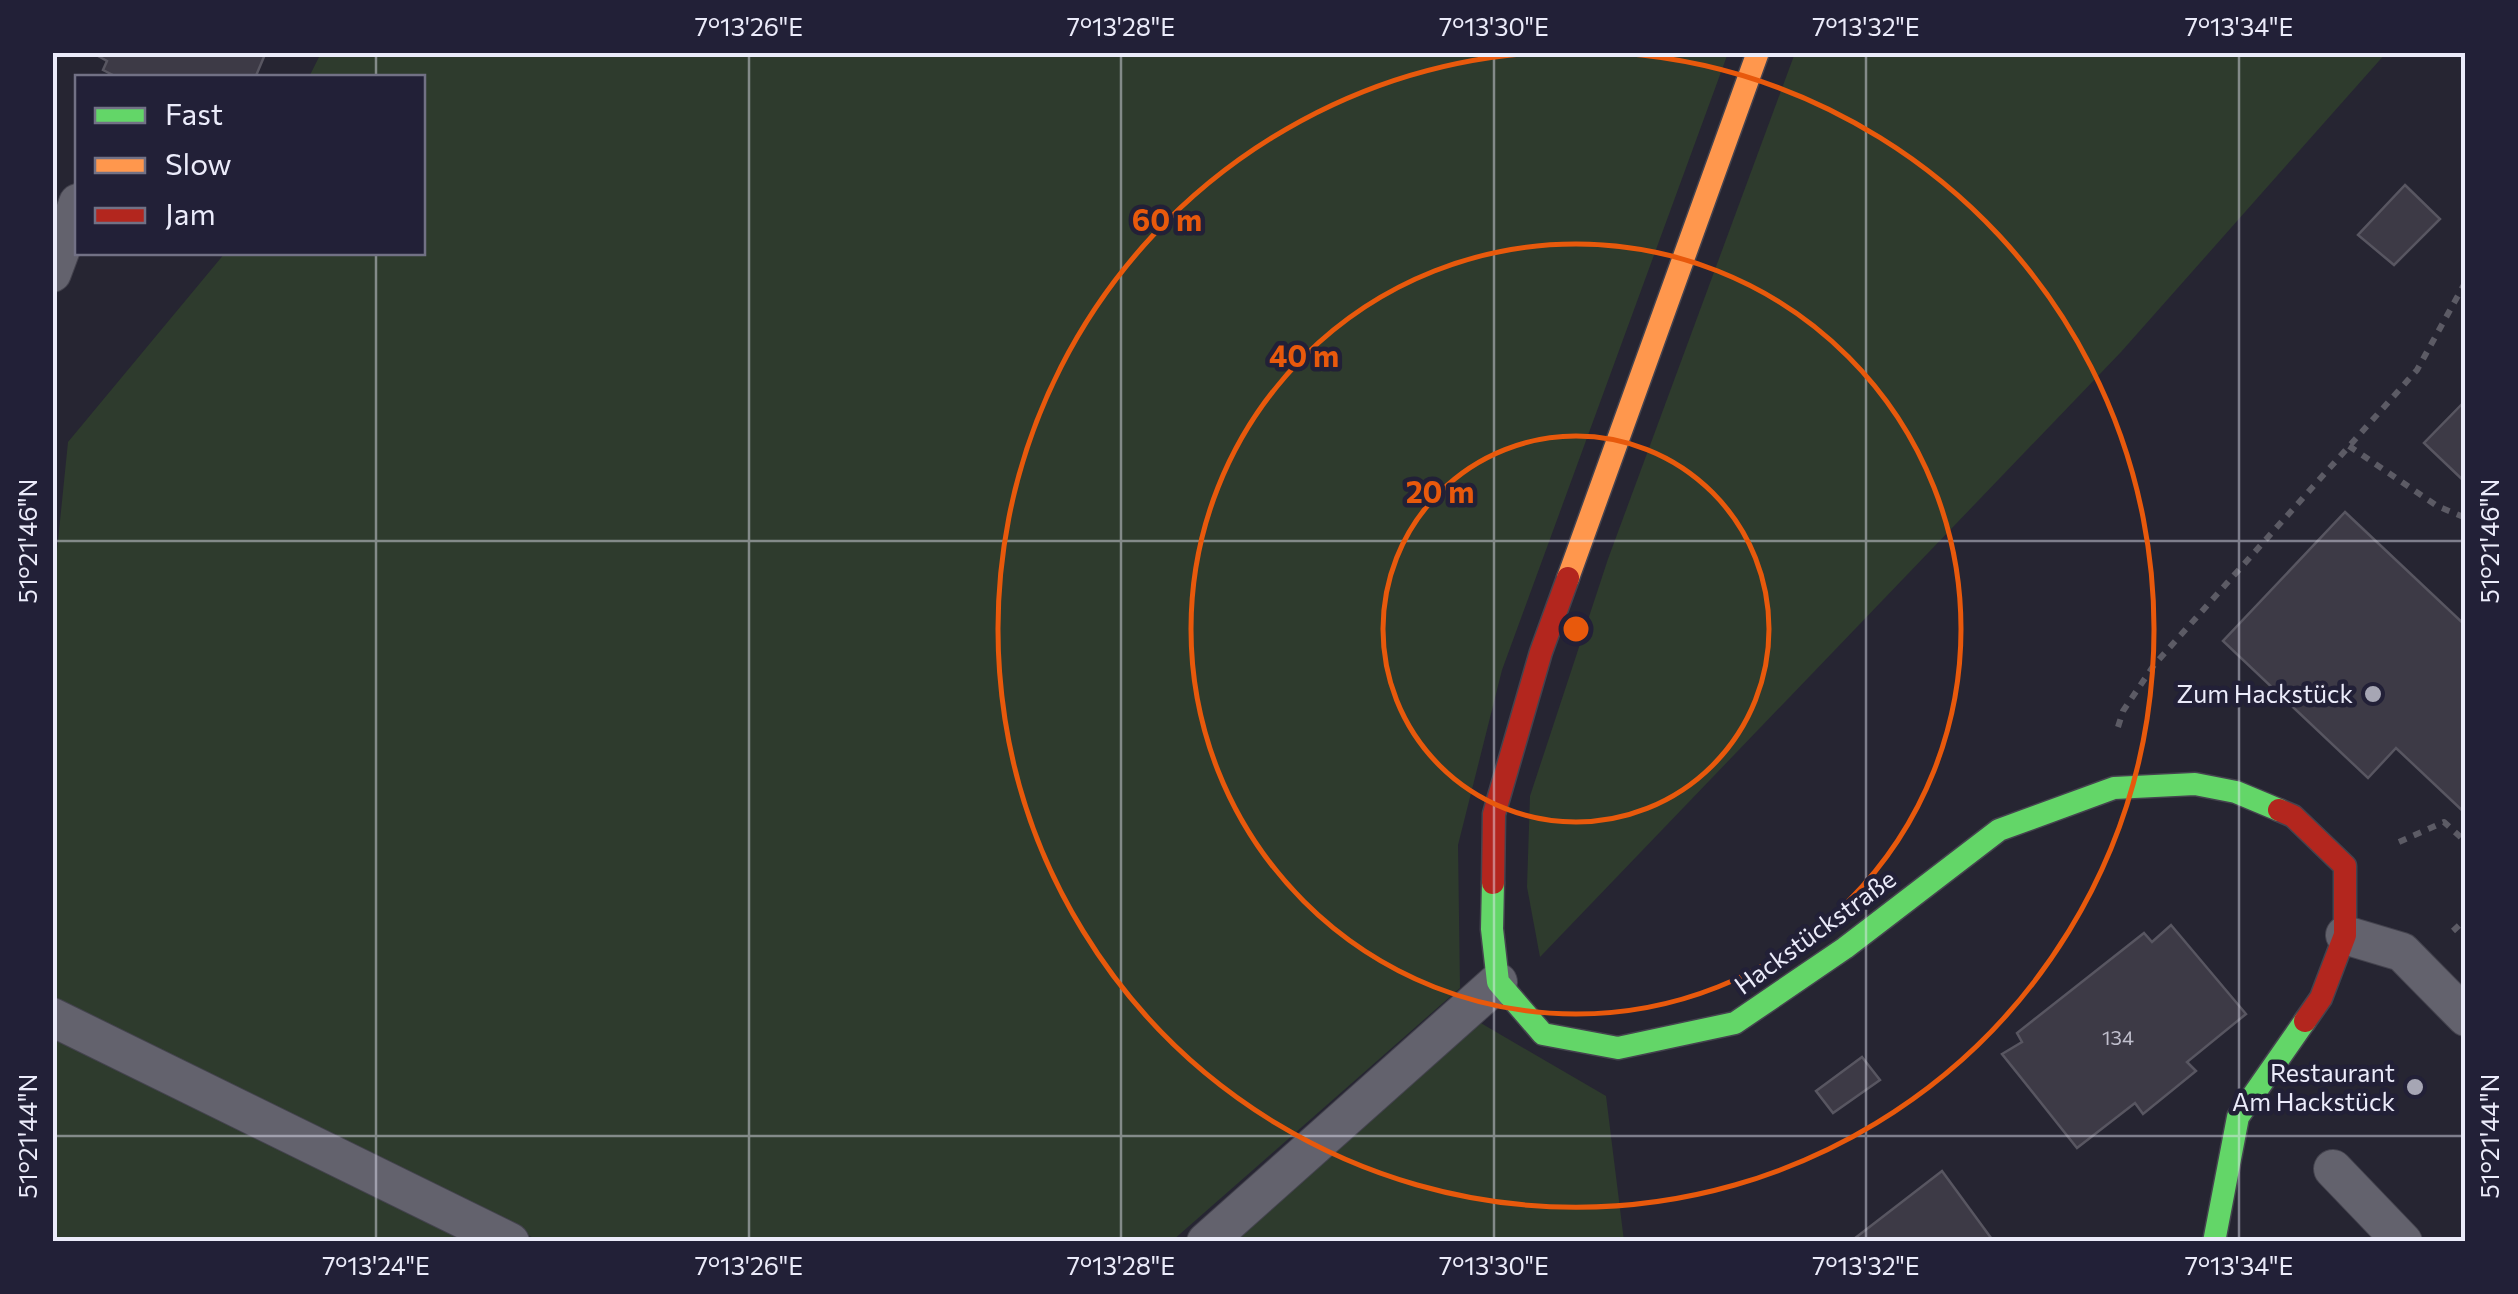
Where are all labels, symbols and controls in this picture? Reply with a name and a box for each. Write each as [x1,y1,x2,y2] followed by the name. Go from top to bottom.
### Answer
[695,11,803,41] text: 7°13'26"E
[1067,11,1175,41] text: 7°13'28"E
[1439,11,1549,41] text: 7°13'30"E
[1812,11,1920,41] text: 7°13'32"E
[2185,11,2293,41] text: 7°13'34"E
[75,75,425,255] legend
[165,94,223,131] text: Fast
[165,144,232,181] text: Slow
[165,194,216,231] text: Jam
[1132,200,1202,237] text: 60 m
[1269,336,1339,373] text: 40 m
[1406,472,1474,509] text: 20 m
[12,479,42,603] text: 51°21'46"N
[2474,479,2504,603] text: 51°21'46"N
[1558,611,1594,647] centre of rings
[2176,678,2353,708] place label: Zum Hackstück
[2362,683,2384,705] marker: Zum Hackstück
[1728,863,1901,1000] street label: Hackstückstraße
[2102,1025,2134,1049] house number: 134
[2232,1057,2395,1116] place label: Restaurant Am Hackstück
[12,1074,42,1198] text: 51°21'44"N
[2474,1074,2504,1198] text: 51°21'44"N
[2404,1076,2426,1098] marker: Restaurant Am Hackstück
[322,1250,430,1280] text: 7°13'24"E
[695,1250,803,1280] text: 7°13'26"E
[1067,1250,1175,1280] text: 7°13'28"E
[1439,1250,1549,1280] text: 7°13'30"E
[1812,1250,1920,1280] text: 7°13'32"E
[2185,1250,2293,1280] text: 7°13'34"E

